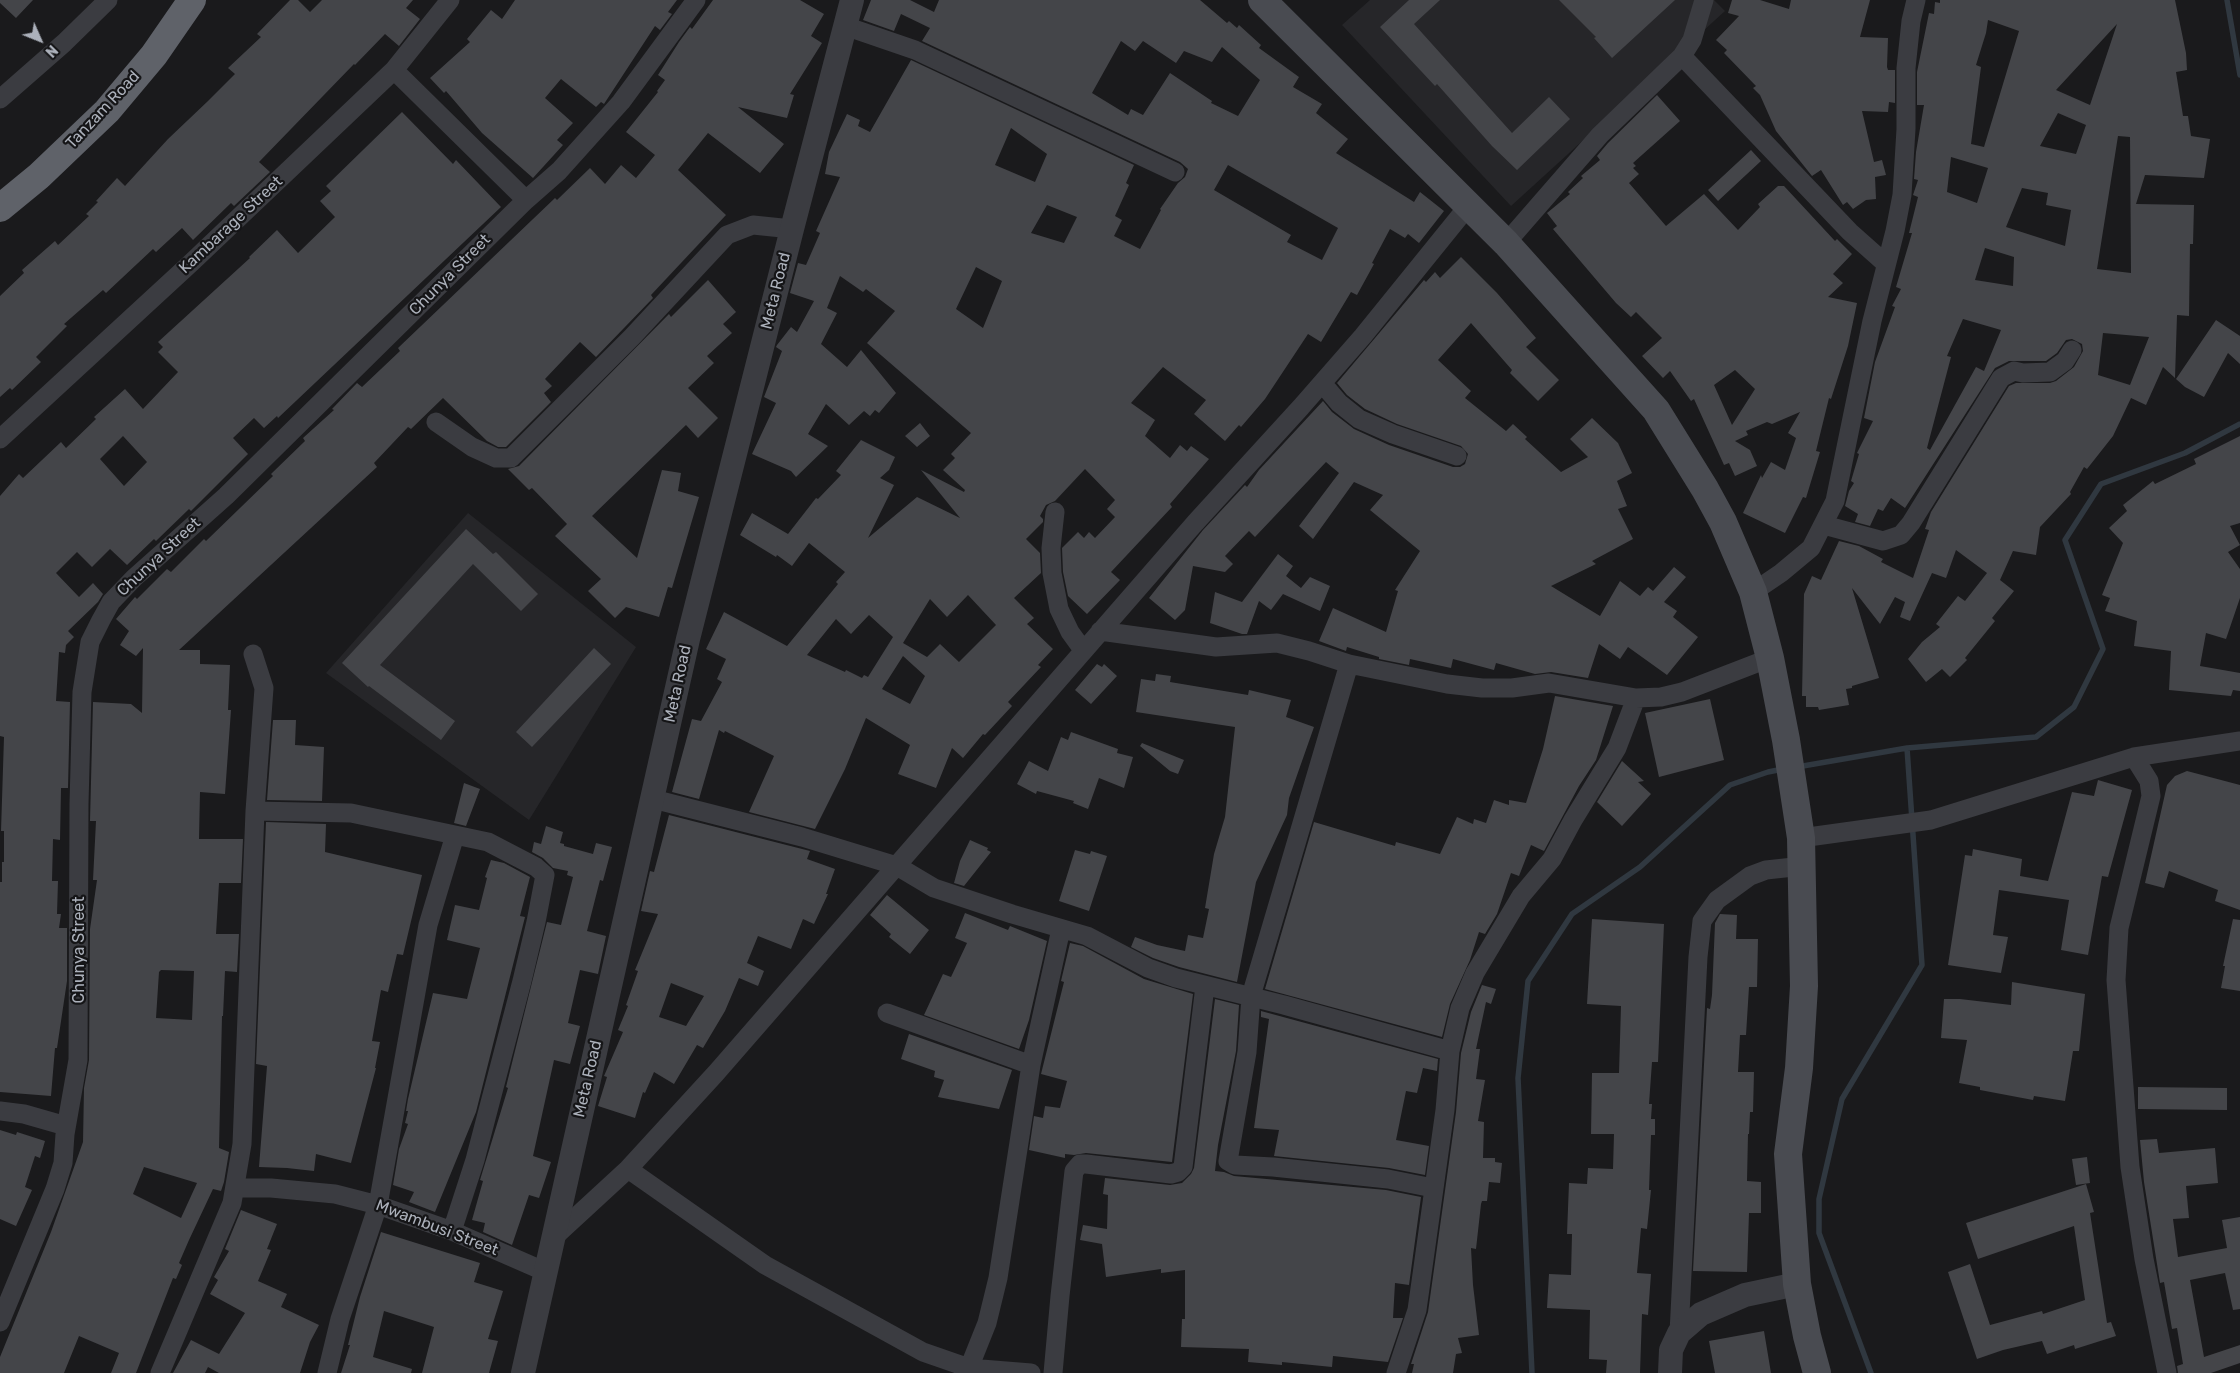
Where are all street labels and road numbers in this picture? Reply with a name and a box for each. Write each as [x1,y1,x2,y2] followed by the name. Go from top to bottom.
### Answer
[62,67,144,153] street label: Tanzam Road
[175,172,287,278] street label: Kambarage Street
[405,230,495,320] street label: Chunya Street
[757,251,795,331] street label: Meta Road
[113,513,205,601] street label: Chunya Street
[660,644,696,724] street label: Meta Road
[69,896,89,1004] street label: Chunya Street
[570,1039,606,1119] street label: Meta Road
[373,1196,501,1260] street label: Mwambusi Street

